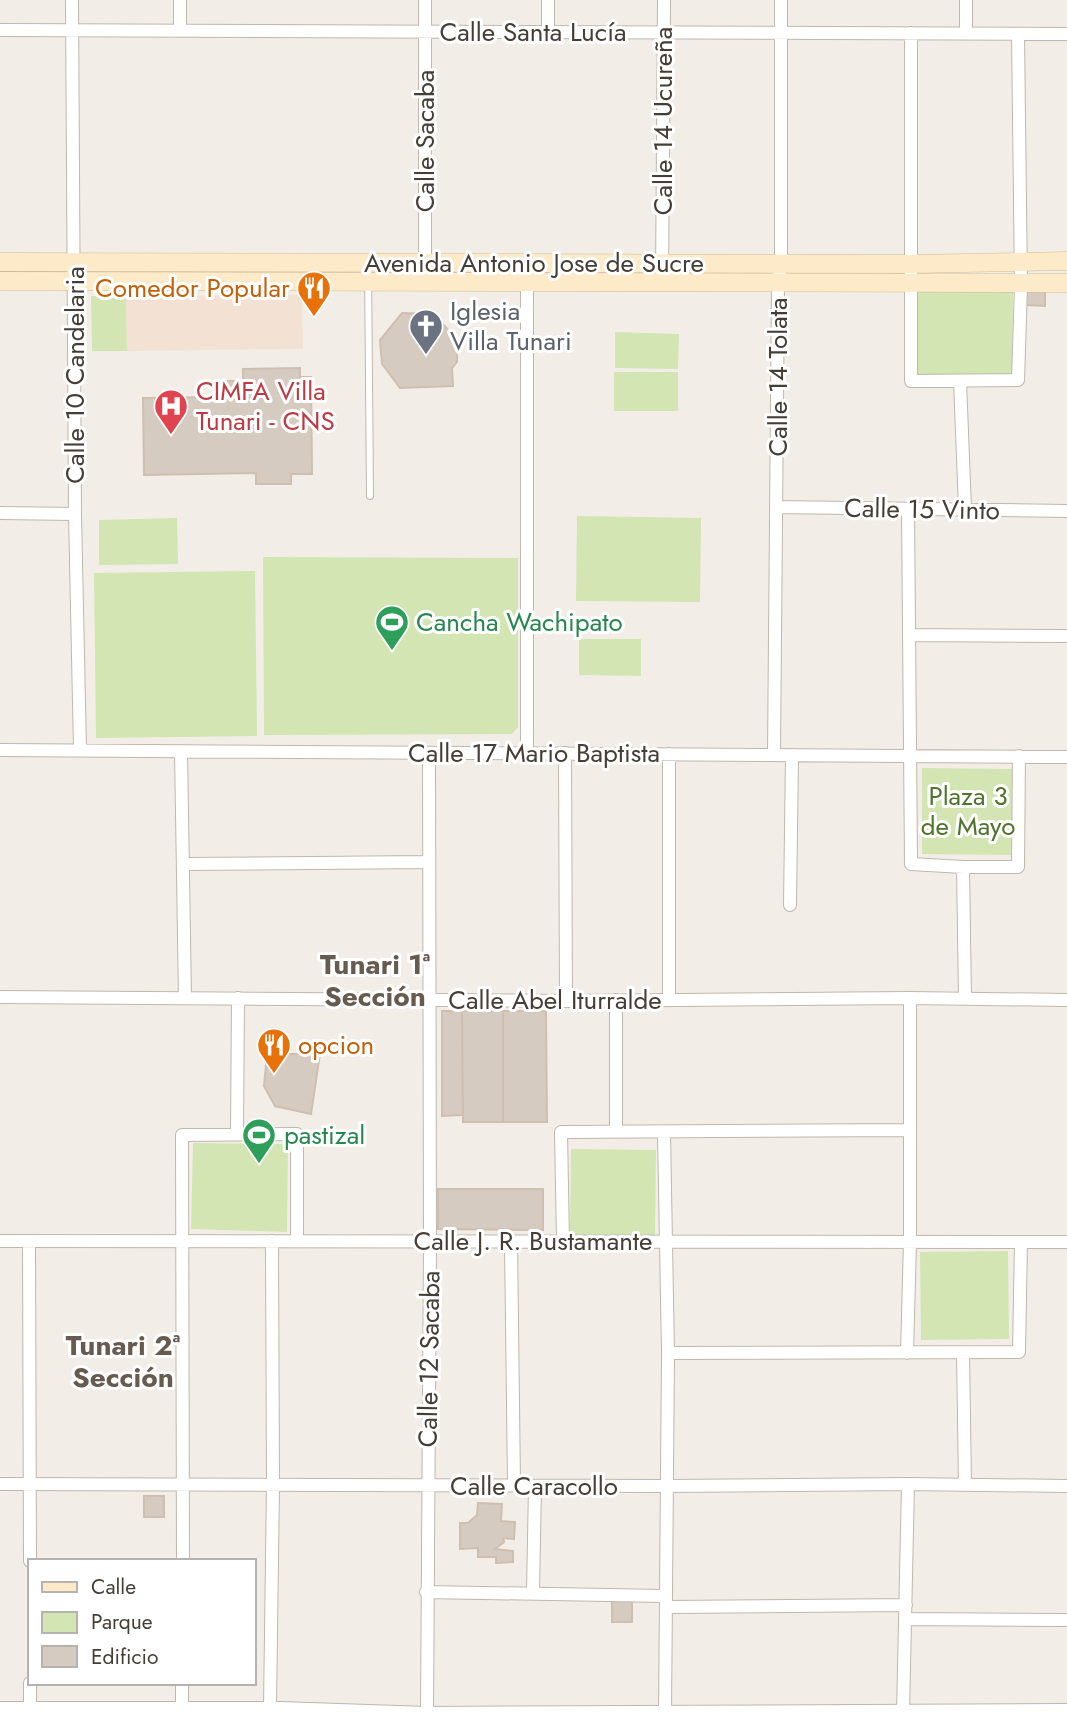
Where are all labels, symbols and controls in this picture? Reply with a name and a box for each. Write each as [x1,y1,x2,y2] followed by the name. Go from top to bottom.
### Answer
[440,13,626,51] street label: Calle Santa Lucía
[644,27,682,215] street label: Calle 14 Ucureña
[406,70,444,212] street label: Calle Sacaba
[364,244,704,282] street label: Avenida Antonio Jose de Sucre
[56,266,94,484] street label: Calle 10 Candelaria
[95,269,290,307] place label: Comedor Popular
[295,269,333,318] restaurant icon: Comedor Popular
[450,292,572,360] place label: Iglesia Villa Tunari
[759,297,797,457] street label: Calle 14 Tolata
[407,307,445,356] church icon: Iglesia Villa Tunari
[196,372,335,440] place label: CIMFA Villa Tunari - CNS
[152,387,190,436] hospital icon: CIMFA Villa Tunari - CNS
[844,489,1000,529] street label: Calle 15 Vinto
[373,603,411,652] sports icon: Cancha Wachipato
[416,603,623,641] place label: Cancha Wachipato
[408,734,660,772] street label: Calle 17 Mario Baptista
[921,777,1015,845] park label: Plaza 3 de Mayo
[320,944,430,1017] district label: Tunari 1ª Sección
[448,981,662,1019] street label: Calle Abel Iturralde
[255,1026,293,1075] restaurant icon: opcion
[298,1026,374,1064] place label: opcion
[240,1116,278,1165] sports icon: pastizal
[284,1116,365,1154] place label: pastizal
[414,1222,652,1260] street label: Calle J. R. Bustamante
[408,1270,450,1448] street label: Calle 12 Sacaba
[66,1325,180,1398] district label: Tunari 2ª Sección
[450,1467,618,1505] street label: Calle Caracollo
[28,1559,256,1685] legend
[91,1572,136,1602] text: Calle
[91,1607,153,1637] text: Parque
[91,1642,158,1672] text: Edificio

